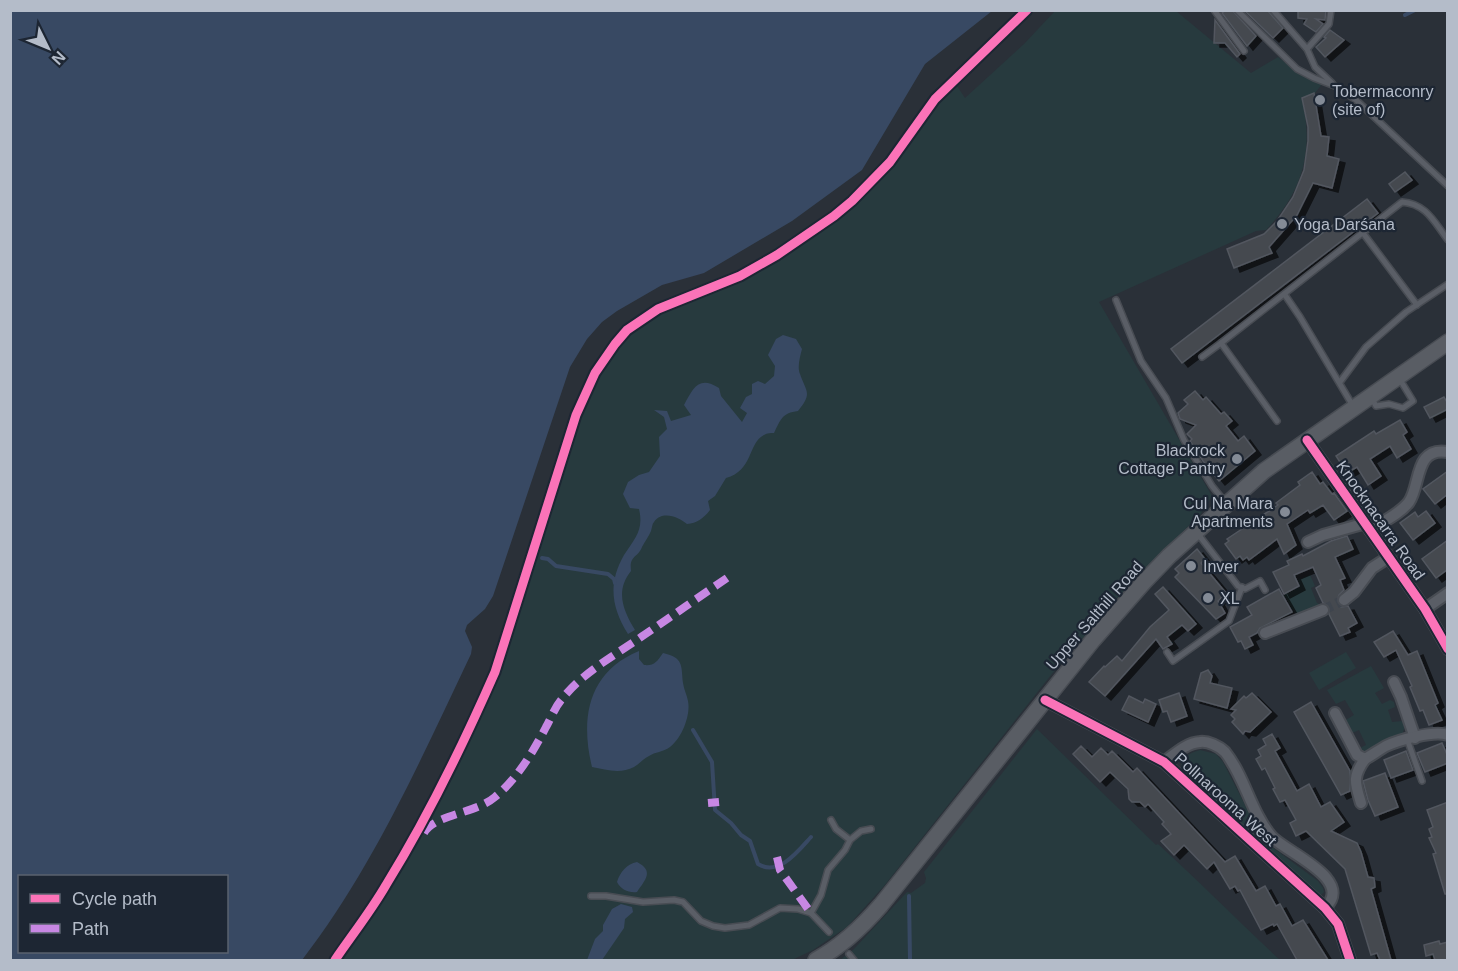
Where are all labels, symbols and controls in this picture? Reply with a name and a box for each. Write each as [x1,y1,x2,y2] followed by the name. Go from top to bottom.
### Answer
[18,18,78,78] north arrow
[48,48,69,68] text: N
[1332,83,1433,118] place label: Tobermaconry (site of)
[1313,93,1327,107] marker: Tobermaconry (site of)
[1294,216,1395,233] place label: Yoga Darśana
[1275,217,1289,231] marker: Yoga Darśana
[1118,442,1226,477] place label: Blackrock Cottage Pantry
[1230,452,1244,466] marker: Blackrock Cottage Pantry
[1333,457,1428,583] street label: Knocknacarra Road
[1183,495,1273,530] place label: Cul Na Mara Apartments
[1278,505,1292,519] marker: Cul Na Mara Apartments
[1043,558,1146,673] street label: Upper Salthill Road
[1203,558,1239,575] place label: Inver
[1184,559,1198,573] marker: Inver
[1220,590,1240,607] place label: XL
[1201,591,1215,605] marker: XL
[1172,749,1280,850] street label: Pollnarooma West
[18,875,228,953] legend
[72,889,157,909] text: Cycle path
[72,919,109,939] text: Path

